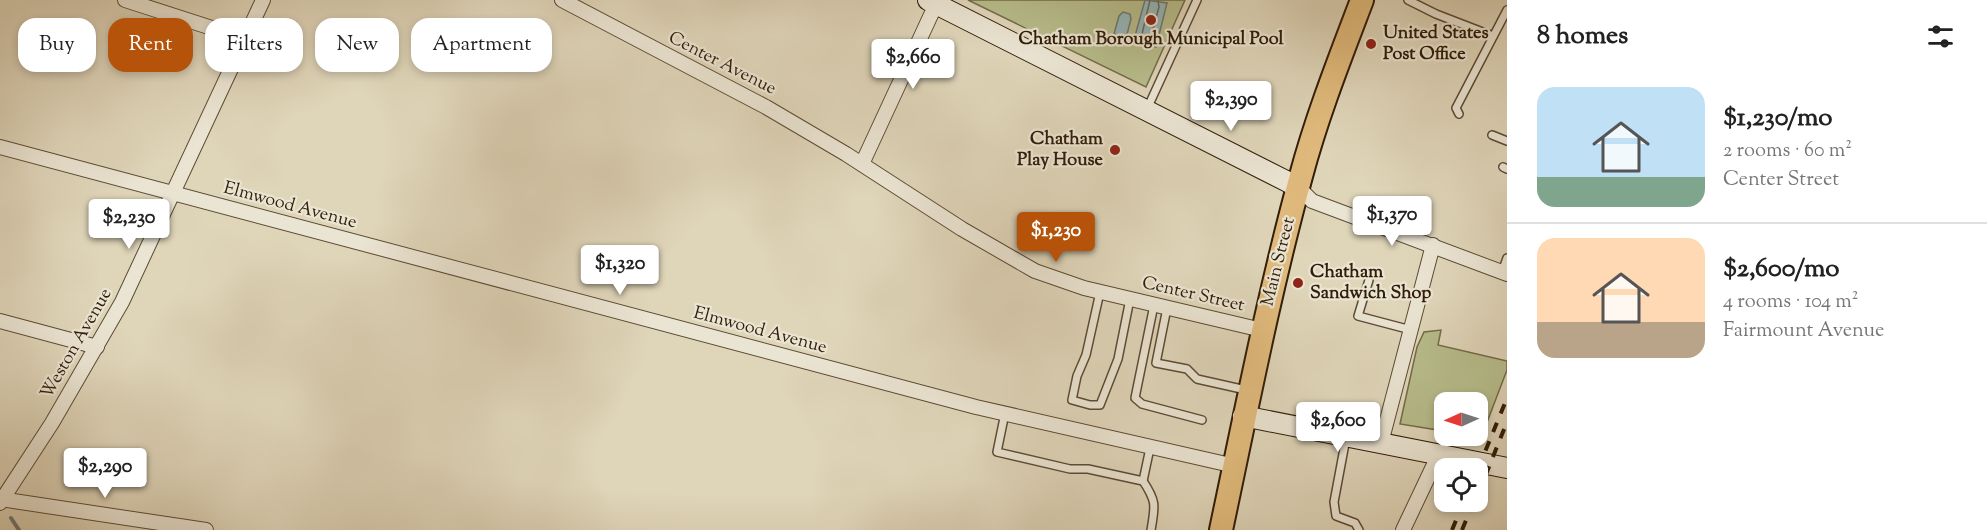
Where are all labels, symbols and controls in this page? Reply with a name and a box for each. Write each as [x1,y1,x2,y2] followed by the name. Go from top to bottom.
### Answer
[1144,13,1158,27] marker: Chatham Borough Municipal Pool
[18,18,96,72] chip: Buy
[108,18,193,72] chip: Rent
[205,18,303,72] chip: Filters
[315,18,399,72] chip: New
[411,18,552,72] chip: Apartment
[1537,18,1628,55] text: 8 homes
[1924,20,1957,53] icon: filters
[1383,21,1489,68] place label: United States Post Office
[663,26,781,102] street label: Center Avenue
[1019,27,1284,53] place label: Chatham Borough Municipal Pool
[1364,37,1378,51] marker: United States Post Office
[864,39,962,90] pin: $2,660
[885,44,941,73] text: $2,660
[1182,81,1280,132] pin: $2,390
[1204,86,1258,115] text: $2,390
[1723,100,1832,137] text: $1,230/mo
[1585,111,1657,183] icon: home
[1017,127,1104,174] place label: Chatham Play House
[1723,137,1852,166] text: 2 rooms · 60 m²
[1108,143,1122,157] marker: Chatham Play House
[1723,166,1839,195] text: Center Street
[220,176,360,236] street label: Elmwood Avenue
[1343,196,1441,247] pin: $1,370
[80,199,178,250] pin: $2,230
[1367,201,1417,230] text: $1,370
[103,204,155,233] text: $2,230
[1007,212,1105,263] pin: $1,230
[1255,215,1303,309] street label: Main Street
[1031,217,1081,246] text: $1,230
[571,245,669,296] pin: $1,320
[595,250,645,279] text: $1,320
[1723,251,1839,288] text: $2,600/mo
[1310,260,1431,307] place label: Chatham Sandwich Shop
[1585,262,1657,334] icon: home
[1139,271,1247,319] street label: Center Street
[1291,276,1305,290] marker: Chatham Sandwich Shop
[35,284,119,404] street label: Weston Avenue
[1723,288,1859,317] text: 4 rooms · 104 m²
[690,301,830,361] street label: Elmwood Avenue
[1723,317,1884,346] text: Fairmount Avenue
[1434,392,1488,446] north arrow
[1434,392,1488,512] map controls
[1289,402,1387,453] pin: $2,600
[1310,407,1366,436] text: $2,600
[56,448,154,499] pin: $2,290
[78,453,132,482] text: $2,290
[1434,458,1488,512] button: locate

